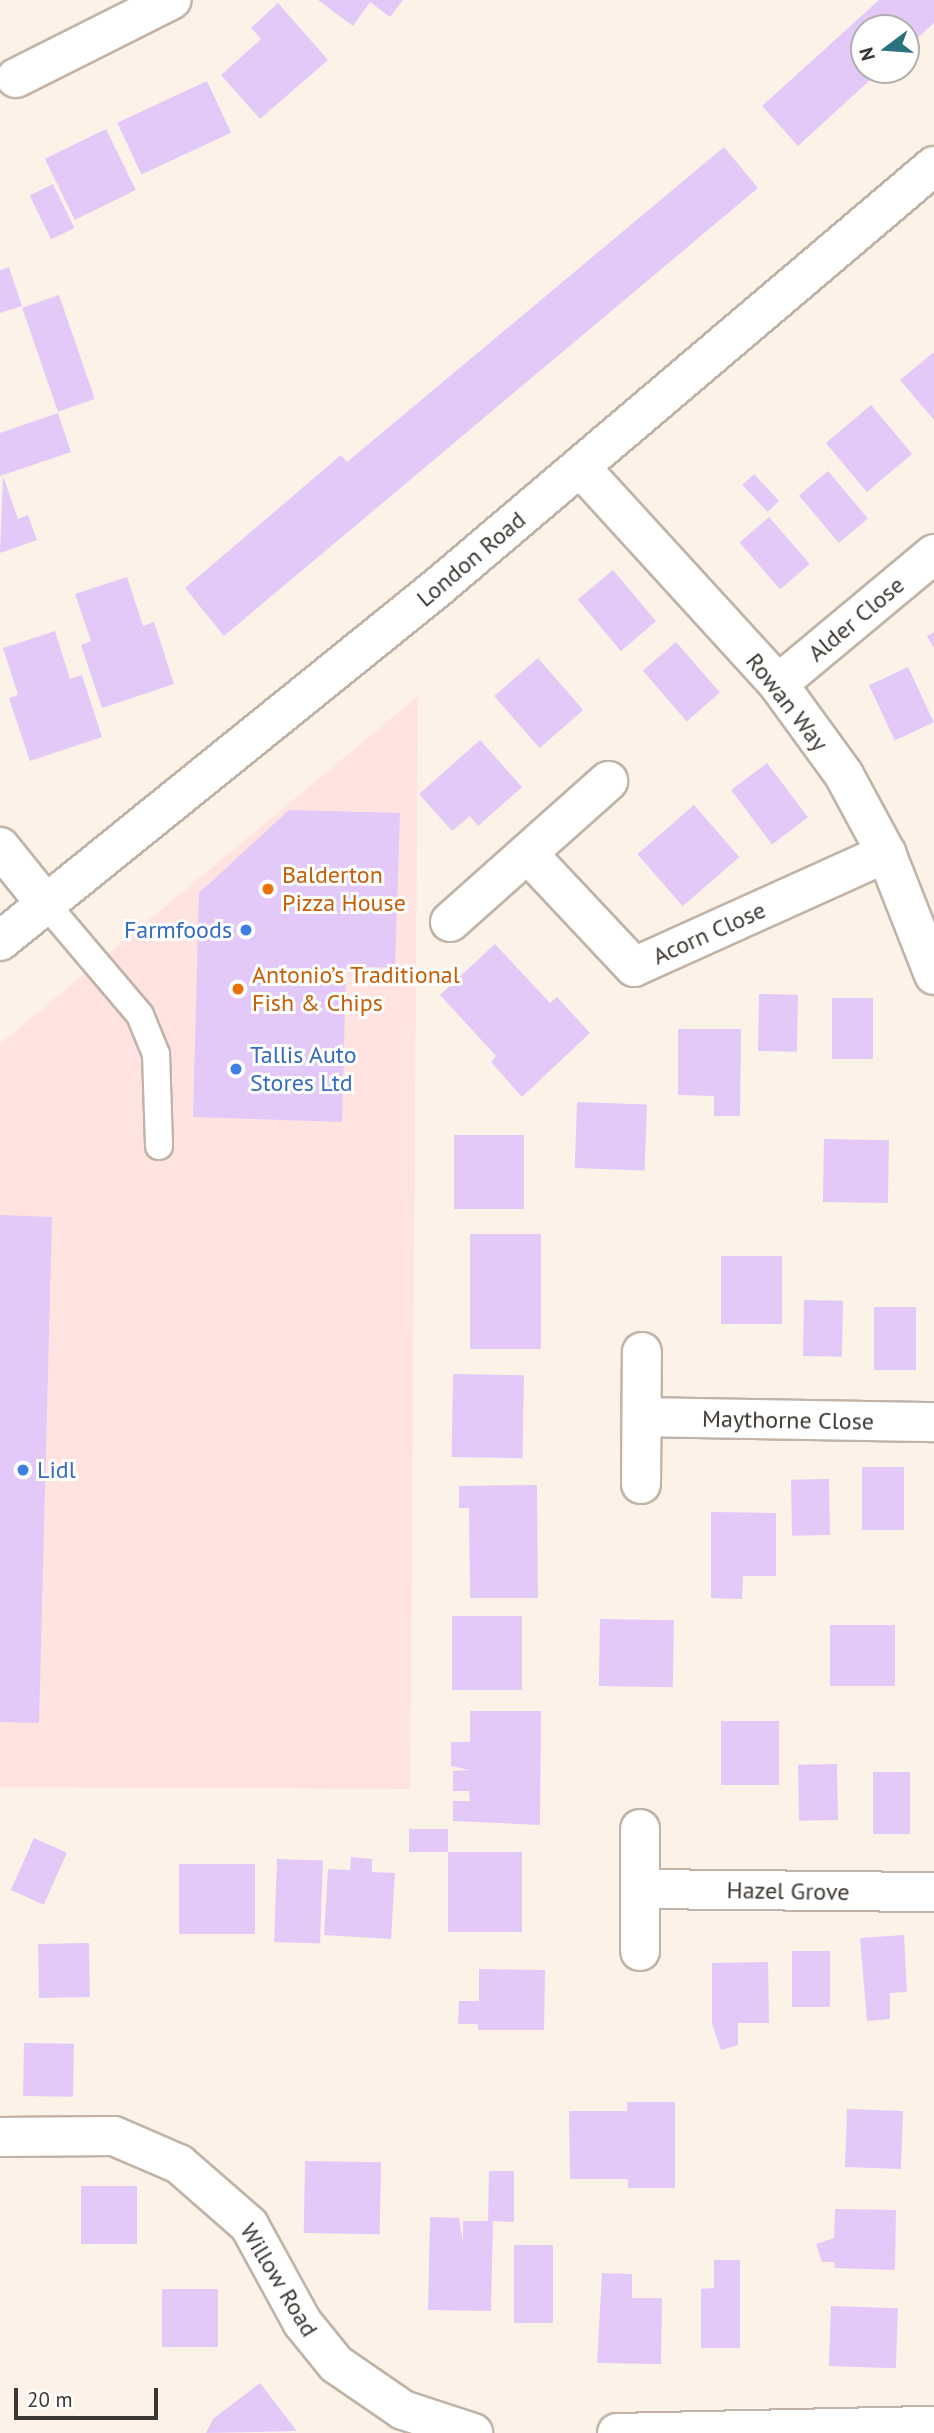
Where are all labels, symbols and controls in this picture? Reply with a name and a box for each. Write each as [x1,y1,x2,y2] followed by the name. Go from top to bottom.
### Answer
[850,14,920,84] north arrow
[853,45,880,64] text: N
[411,505,531,613] street label: London Road
[802,570,910,668] street label: Alder Close
[740,647,834,757] street label: Rowan Way
[282,861,406,917] place label: Balderton Pizza House
[260,881,276,897] marker: Balderton Pizza House
[648,895,770,971] street label: Acorn Close
[124,916,232,944] place label: Farmfoods
[238,922,254,938] marker: Farmfoods
[252,961,460,1017] place label: Antonio’s Traditional Fish & Chips
[230,981,246,997] marker: Antonio’s Traditional Fish & Chips
[250,1041,357,1097] place label: Tallis Auto Stores Ltd
[228,1061,244,1077] marker: Tallis Auto Stores Ltd
[702,1404,874,1436] street label: Maythorne Close
[37,1456,76,1484] place label: Lidl
[15,1462,31,1478] marker: Lidl
[726,1876,850,1906] street label: Hazel Grove
[234,2218,324,2342] street label: Willow Road
[18,2374,161,2418] scale bar
[27,2386,73,2413] text: 20 m

